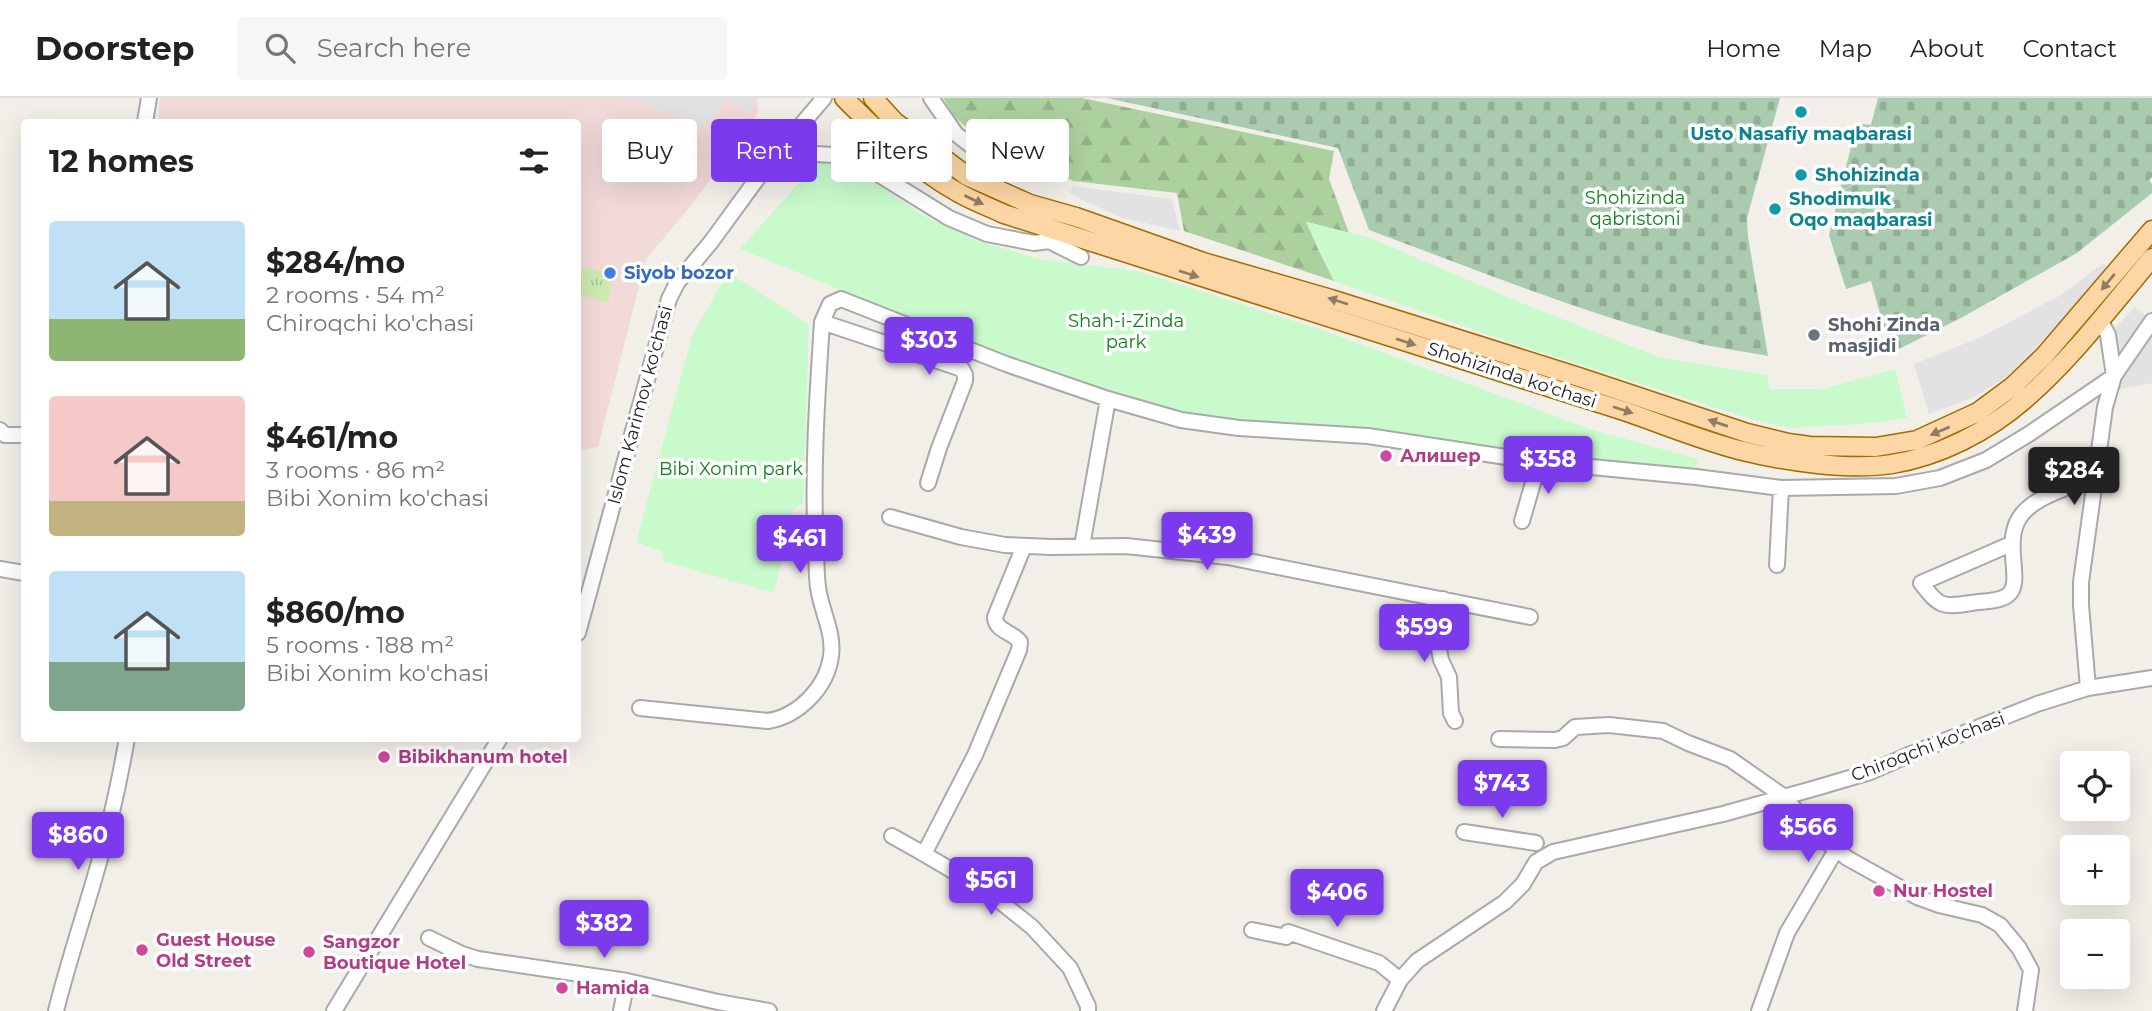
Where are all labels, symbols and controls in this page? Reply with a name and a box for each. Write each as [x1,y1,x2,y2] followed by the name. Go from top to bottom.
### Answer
[237,17,727,80] search box
[35,28,195,68] text: Doorstep
[261,29,299,67] icon: search
[317,32,471,64] text: Search here
[1706,34,1781,63] text: Home
[1819,34,1872,63] text: Map
[1910,34,1984,63] text: About
[2022,34,2117,63] text: Contact
[1793,104,1809,120] marker: Usto Nasafiy maqbarasi
[602,119,697,182] chip: Buy
[711,119,817,182] chip: Rent
[831,119,952,182] chip: Filters
[966,119,1069,182] chip: New
[1690,123,1912,145] place label: Usto Nasafiy maqbarasi
[515,142,553,180] icon: filters
[49,143,194,180] text: 12 homes
[1815,164,1920,186] place label: Shohizinda
[1793,167,1809,183] marker: Shohizinda
[1585,187,1685,230] park label: Shohizinda qabristoni
[1789,188,1932,231] place label: Shodimulk Oqo maqbarasi
[964,194,984,206] one-way arrow
[1767,201,1783,217] marker: Shodimulk Oqo maqbarasi
[266,244,405,281] text: $284/mo
[105,249,189,333] icon: home
[624,262,734,284] place label: Siyob bozor
[602,265,618,281] marker: Siyob bozor
[1179,269,1200,279] one-way arrow
[2100,273,2116,291] one-way arrow
[266,281,445,309] text: 2 rooms · 54 m²
[1327,296,1348,306] one-way arrow
[603,303,677,507] street label: Islom Karimov ko'chasi
[266,309,474,337] text: Chiroqchi ko'chasi
[1068,310,1184,353] park label: Shah-i-Zinda park
[1828,314,1940,357] place label: Shohi Zinda masjidi
[888,317,970,377] pin: $303
[900,326,958,354] text: $303
[1806,327,1822,343] marker: Shohi Zinda masjidi
[1396,337,1417,347] one-way arrow
[1425,337,1599,413] street label: Shohizinda ko'chasi
[1613,406,1634,416] one-way arrow
[1707,417,1728,428] one-way arrow
[266,419,398,456] text: $461/mo
[105,424,189,508] icon: home
[1929,426,1950,437] one-way arrow
[1507,436,1589,496] pin: $358
[1400,445,1481,467] place label: Алишер
[1520,445,1576,473] text: $358
[1378,448,1394,464] marker: Алишер
[2033,448,2115,507] pin: $284
[266,456,445,484] text: 3 rooms · 86 m²
[2044,456,2104,484] text: $284
[659,458,803,480] park label: Bibi Xonim park
[266,484,489,512] text: Bibi Xonim ko'chasi
[1166,512,1248,572] pin: $439
[759,516,841,575] pin: $461
[1178,521,1236,549] text: $439
[773,524,827,552] text: $461
[266,594,405,631] text: $860/mo
[105,599,189,683] icon: home
[1383,604,1465,664] pin: $599
[1395,613,1453,641] text: $599
[266,631,454,659] text: 5 rooms · 188 m²
[266,659,489,687] text: Bibi Xonim ko'chasi
[1848,707,2008,787] street label: Chiroqchi ko'chasi
[398,746,568,768] place label: Bibikhanum hotel
[376,749,392,765] marker: Bibikhanum hotel
[2060,751,2130,989] map controls
[2060,751,2130,821] button: locate
[1461,760,1543,820] pin: $743
[1474,769,1530,797] text: $743
[1767,804,1849,864] pin: $566
[37,812,119,872] pin: $860
[1779,813,1837,841] text: $566
[48,821,108,849] text: $860
[2060,835,2130,905] button: +
[950,858,1032,917] pin: $561
[965,866,1017,894] text: $561
[1296,870,1378,929] pin: $406
[1306,878,1368,906] text: $406
[1893,880,1993,902] place label: Nur Hostel
[1871,883,1887,899] marker: Nur Hostel
[563,900,645,960] pin: $382
[576,909,632,937] text: $382
[2060,919,2130,989] button: −
[156,929,276,972] place label: Guest House Old Street
[323,931,466,974] place label: Sangzor Boutique Hotel
[134,942,150,958] marker: Guest House Old Street
[301,944,317,960] marker: Sangzor Boutique Hotel
[576,977,650,999] place label: Hamida
[554,980,570,996] marker: Hamida

